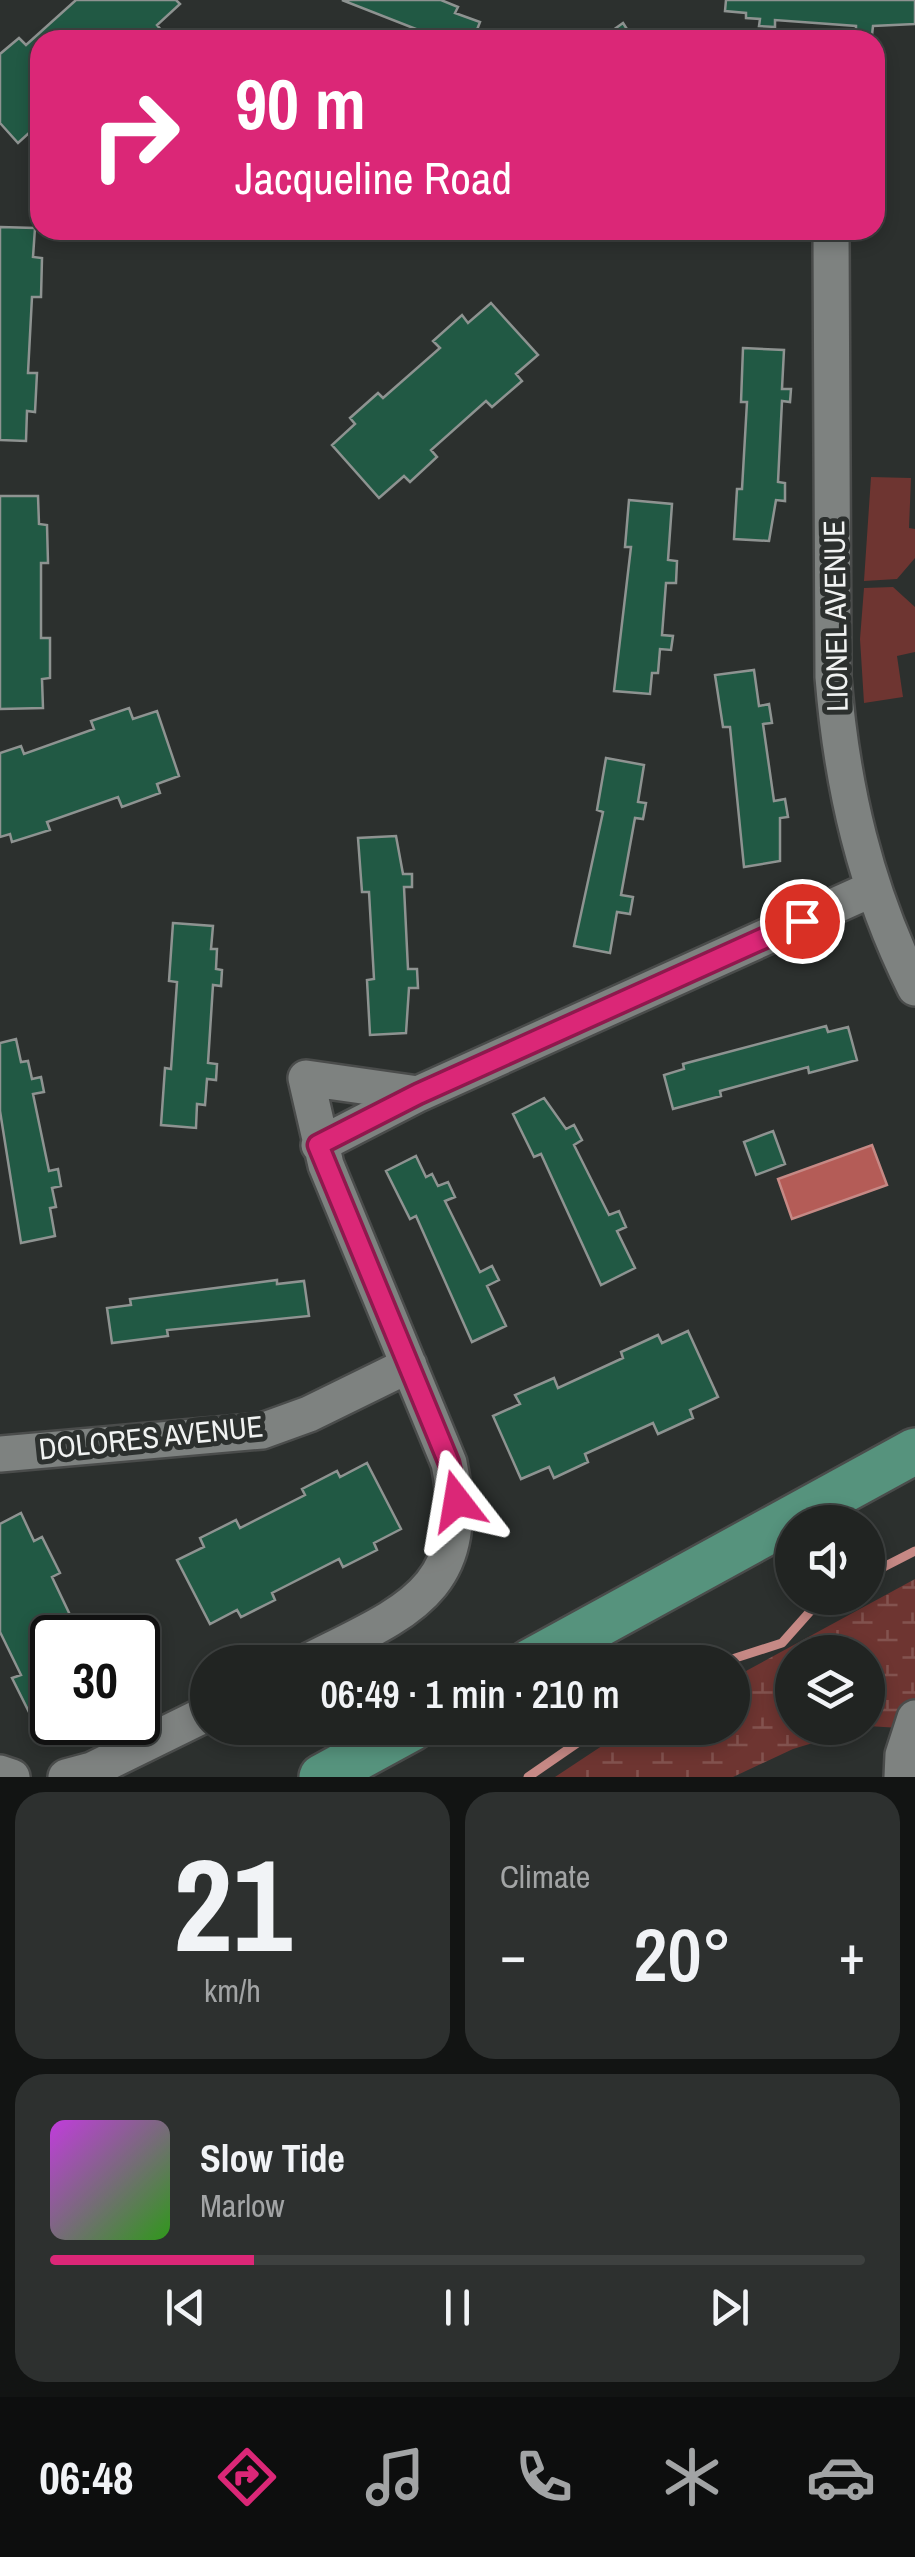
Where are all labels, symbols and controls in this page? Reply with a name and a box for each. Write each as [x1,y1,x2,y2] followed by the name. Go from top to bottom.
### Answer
[235,57,366,151] text: 90 m
[70,70,200,200] icon: right
[235,147,512,208] text: Jacqueline Road
[813,520,857,712] street label: LIONEL AVENUE
[760,879,845,964] pin
[775,894,830,949] icon: arrive
[37,1405,265,1469] street label: DOLORES AVENUE
[405,1449,509,1553] position arrow
[775,1505,885,1745] map controls
[775,1505,885,1615] button: sound
[30,1615,160,1745] speed limit sign: 30
[775,1635,885,1745] button: layers
[320,1669,620,1720] text: 06:49 · 1 min · 210 m
[173,1816,292,1992] text: 21
[500,1855,590,1898] text: Climate
[633,1903,732,2004] text: 20°
[500,1917,526,1991] text: −
[839,1917,865,1991] text: +
[204,1969,261,2012] text: km/h
[200,2133,345,2184] text: Slow Tide
[200,2184,285,2227] text: Marlow
[158,2280,213,2335] icon: previous
[430,2280,485,2335] icon: pause
[702,2280,757,2335] icon: next
[212,2442,282,2512] icon: directions
[360,2442,430,2512] icon: music
[509,2442,579,2512] icon: phone
[657,2442,727,2512] icon: climate
[806,2442,876,2512] icon: car
[39,2447,134,2508] text: 06:48

